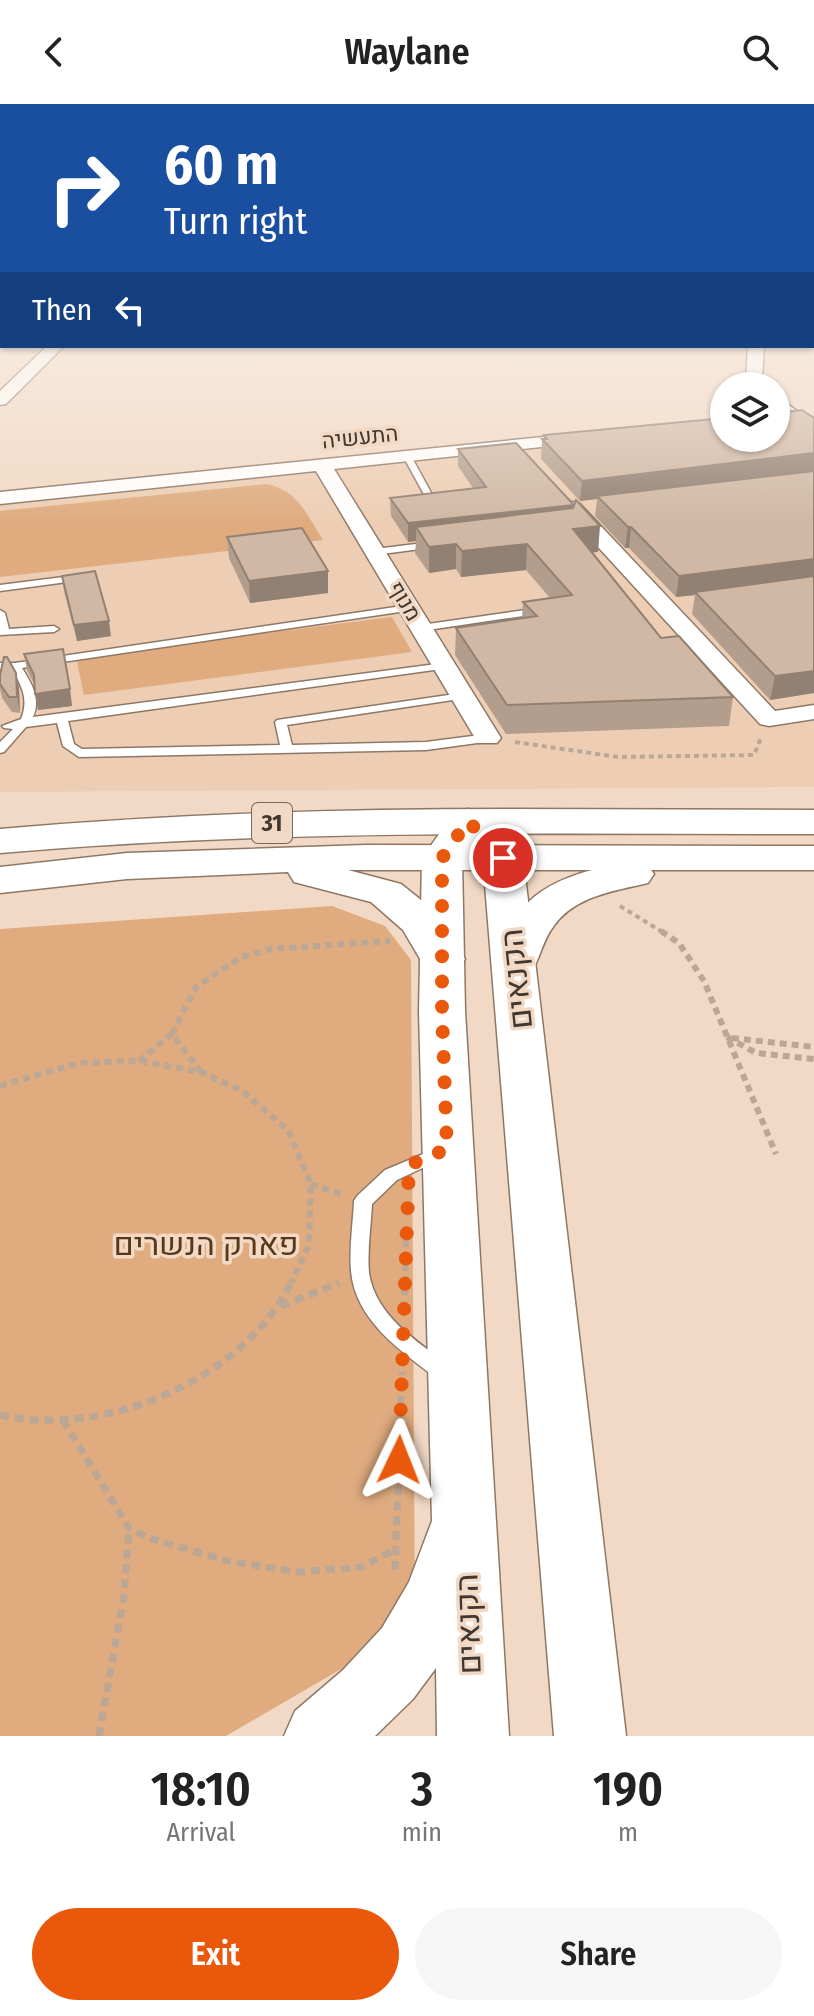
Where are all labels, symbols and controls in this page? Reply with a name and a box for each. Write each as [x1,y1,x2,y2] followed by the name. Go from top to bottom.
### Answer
[32,30,76,74] icon: back
[344,30,470,74] text: Waylane
[738,30,782,74] icon: search
[164,132,278,199] text: 60 m
[32,136,136,240] icon: right
[164,200,307,244] text: Turn right
[108,288,152,332] icon: left
[32,292,92,328] text: Then
[710,372,790,452] map controls
[710,372,790,452] button: layers
[321,420,399,454] street label: התעשיה
[383,576,427,626] street label: מנוף
[252,803,292,843] road number: 31
[469,824,537,892] pin
[481,836,525,880] icon: arrive
[492,927,540,1031] street label: הקנאים
[113,1225,299,1263] park label: פארק הנשרים
[357,1418,441,1502] position arrow
[447,1573,489,1675] street label: הקנאים
[151,1760,251,1818] text: 18:10
[411,1760,433,1818] text: 3
[593,1760,663,1818] text: 190
[166,1817,235,1848] text: Arrival
[402,1817,442,1848] text: min
[618,1817,638,1848] text: m
[32,1908,399,2000] button: Exit
[415,1908,782,2000] button: Share

